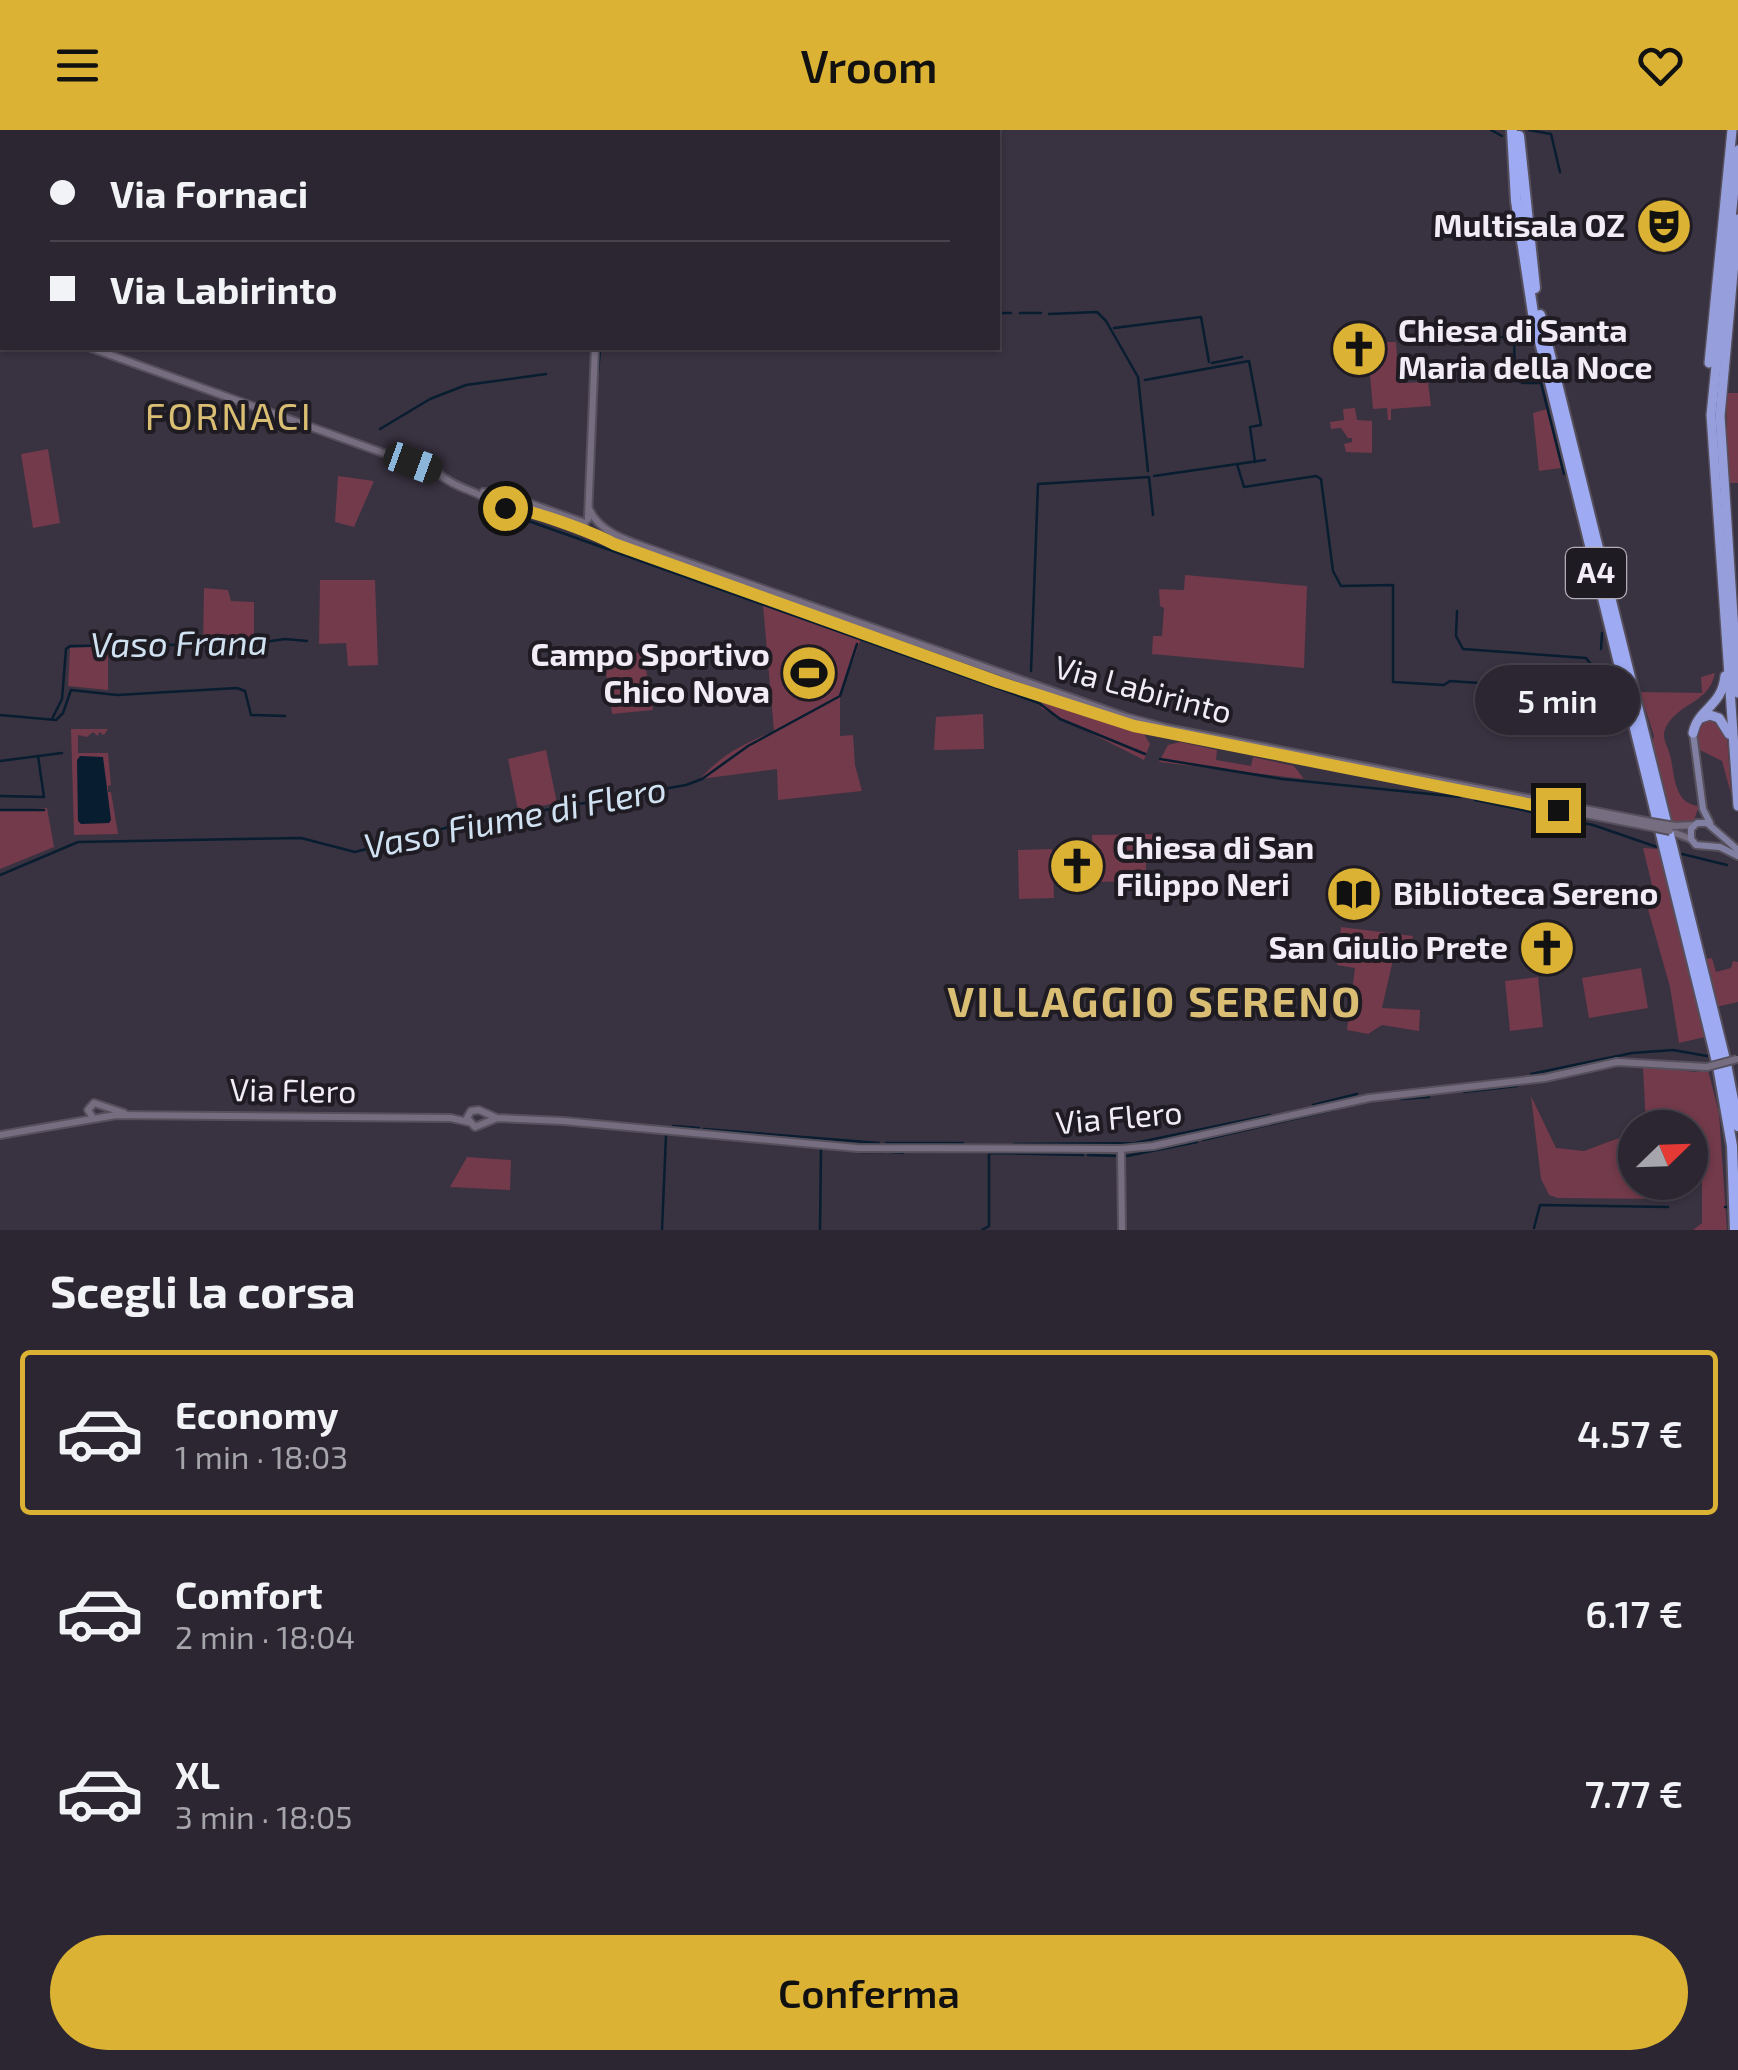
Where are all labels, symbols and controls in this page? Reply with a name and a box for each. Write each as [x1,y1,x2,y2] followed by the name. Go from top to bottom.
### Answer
[50,38,105,93] icon: menu
[800,38,938,92] text: Vroom
[1633,38,1688,93] icon: heart
[110,170,308,216] text: Via Fornaci
[1634,196,1694,256] theatre icon: Multisala OZ
[1433,205,1625,243] place label: Multisala OZ
[110,266,337,312] text: Via Labirinto
[1398,310,1653,385] place label: Chiesa di Santa Maria della Noce
[1329,319,1389,379] church icon: Chiesa di Santa Maria della Noce
[145,392,313,438] district label: FORNACI
[380,439,446,487] car
[483,486,528,531] route start
[1566,548,1626,598] road number: A4
[90,619,268,665] water label: Vaso Frana
[531,634,770,709] place label: Campo Sportivo Chico Nova
[779,643,839,703] sports icon: Campo Sportivo Chico Nova
[1051,646,1236,730] street label: Via Labirinto
[1476,665,1640,735] callout: 5 min
[1517,681,1598,719] text: 5 min
[360,766,669,866] water label: Vaso Fiume di Flero
[1536,788,1581,833] route end
[1116,827,1314,902] place label: Chiesa di San Filippo Neri
[1047,836,1107,896] church icon: Chiesa di San Filippo Neri
[1324,864,1384,924] library icon: Biblioteca Sereno
[1393,873,1658,911] place label: Biblioteca Sereno
[1517,918,1577,978] church icon: San Giulio Prete
[1269,927,1508,965] place label: San Giulio Prete
[947,975,1363,1025] district label: VILLAGGIO SERENO
[229,1069,357,1109] street label: Via Flero
[1054,1092,1184,1140] street label: Via Flero
[1618,1110,1708,1200] north arrow
[1618,1110,1708,1200] map controls
[50,1263,355,1317] text: Scegli la corsa
[55,1388,145,1478] icon: car
[175,1391,339,1437] text: Economy
[1577,1410,1683,1456] text: 4.57 €
[175,1437,348,1475] text: 1 min · 18:03
[55,1568,145,1658] icon: car
[175,1571,323,1617] text: Comfort
[1585,1590,1683,1636] text: 6.17 €
[175,1617,355,1655] text: 2 min · 18:04
[55,1748,145,1838] icon: car
[175,1751,220,1797] text: XL
[1585,1770,1683,1816] text: 7.77 €
[175,1797,352,1835] text: 3 min · 18:05
[50,1935,1688,2050] button: Conferma

